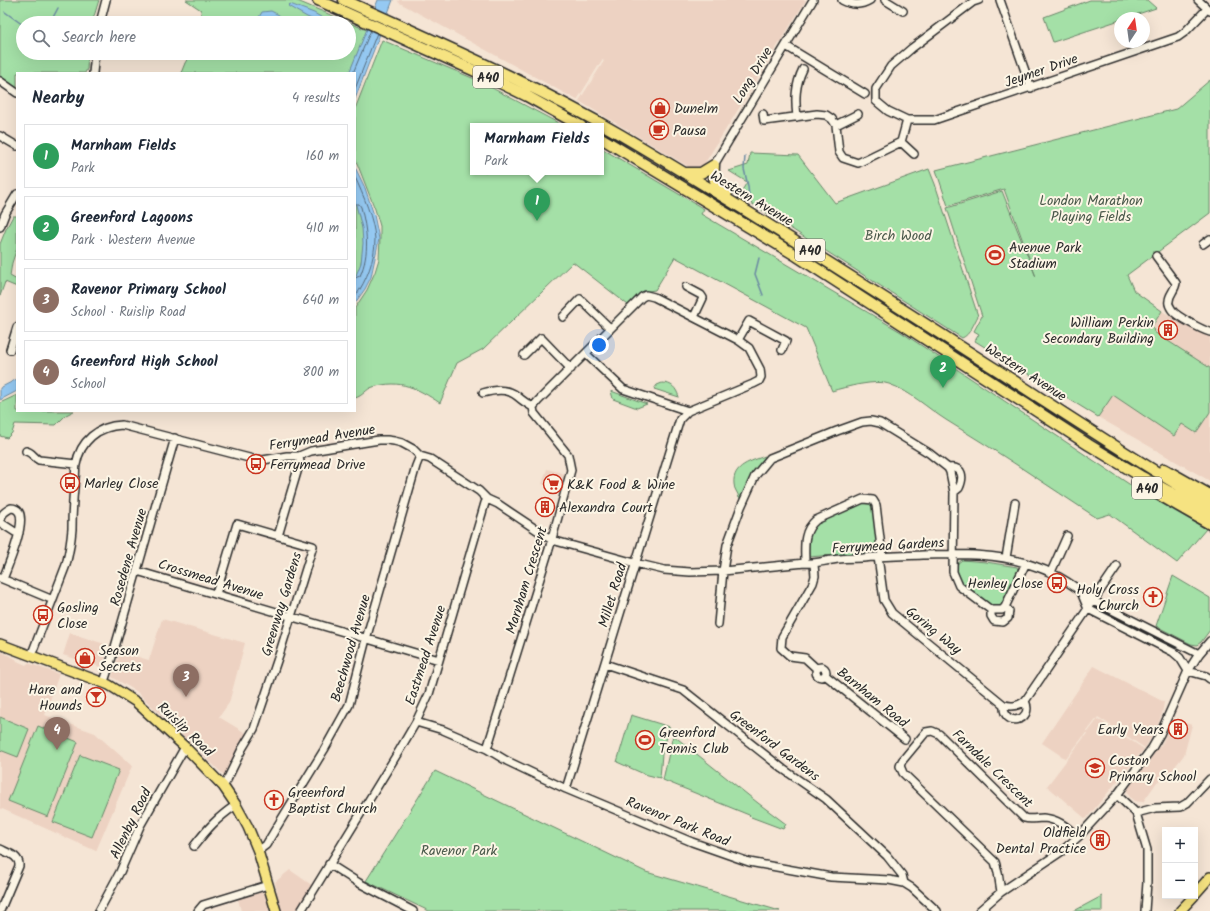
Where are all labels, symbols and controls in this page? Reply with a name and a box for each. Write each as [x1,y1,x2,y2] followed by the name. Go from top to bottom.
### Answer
[1114,12,1150,48] north arrow
[16,16,356,60] search box
[62,26,136,50] text: Search here
[30,27,52,49] icon: search
[727,42,779,108] street label: Long Drive
[1002,48,1082,94] street label: Jeymer Drive
[473,66,503,88] road number: A40
[32,85,84,112] text: Nearby
[292,88,340,109] text: 4 results
[649,97,671,119] shop icon: Dunelm
[674,98,718,120] place label: Dunelm
[648,119,670,141] cafe icon: Pausa
[673,120,706,142] place label: Pausa
[470,123,604,175] popup
[484,127,590,151] text: Marnham Fields
[71,134,176,158] text: Marnham Fields
[44,146,48,167] text: 1
[306,146,339,167] text: 160 m
[484,151,508,172] text: Park
[71,158,95,179] text: Park
[706,165,798,233] street label: Western Avenue
[524,188,550,221] pin: 1
[1039,190,1143,228] park label: London Marathon Playing Fields
[71,206,193,230] text: Greenford Lagoons
[42,218,50,239] text: 2
[306,218,339,239] text: 410 m
[865,225,932,247] park label: Birch Wood
[71,230,195,251] text: Park · Western Avenue
[1009,237,1082,275] place label: Avenue Park Stadium
[795,239,825,261] road number: A40
[984,244,1006,266] sports icon: Avenue Park Stadium
[71,278,226,302] text: Ravenor Primary School
[42,290,50,311] text: 3
[303,290,339,311] text: 640 m
[71,302,185,323] text: School · Ruislip Road
[1043,312,1154,350] place label: William Perkin Secondary Building
[1157,319,1179,341] building icon: William Perkin Secondary Building
[589,335,609,355] your location
[980,338,1071,408] street label: Western Avenue
[71,350,218,374] text: Greenford High School
[930,355,956,388] pin: 2
[42,362,50,383] text: 4
[303,362,339,383] text: 800 m
[71,374,106,395] text: School
[267,419,378,457] street label: Ferrymead Avenue
[245,453,267,475] bus stop icon: Ferrymead Drive
[270,454,366,476] place label: Ferrymead Drive
[59,472,81,494] bus stop icon: Marley Close
[84,473,159,495] place label: Marley Close
[542,473,564,495] supermarket icon: K&K Food & Wine
[567,474,676,496] place label: K&K Food & Wine
[1132,477,1162,499] road number: A40
[534,496,556,518] building icon: Alexandra Court
[559,497,653,519] place label: Alexandra Court
[105,505,154,609] street label: Rosedene Avenue
[500,523,554,637] street label: Marnham Crescent
[831,532,945,560] street label: Ferrymead Gardens
[256,549,308,659] street label: Greenway Gardens
[155,553,267,607] street label: Crossmead Avenue
[593,559,634,630] street label: Millet Road
[1046,572,1068,594] bus stop icon: Henley Close
[968,573,1044,595] place label: Henley Close
[1076,579,1139,617] place label: Holy Cross Church
[1142,586,1164,608] church icon: Holy Cross Church
[325,591,377,705] street label: Beechwood Avenue
[57,597,99,635] place label: Gosling Close
[901,601,967,661] street label: Goring Way
[399,602,453,708] street label: Eastmead Avenue
[32,604,54,626] bus stop icon: Gosling Close
[99,640,141,678] place label: Season Secrets
[74,647,96,669] shop icon: Season Secrets
[832,662,914,734] street label: Barnham Road
[173,664,199,697] pin: 3
[28,679,83,717] place label: Hare and Hounds
[85,686,107,708] bar icon: Hare and Hounds
[152,697,219,763] street label: Ruislip Road
[724,704,824,787] street label: Greenford Gardens
[44,717,70,750] pin: 4
[1167,718,1189,740] building icon: Early Years
[1097,719,1164,741] place label: Early Years
[659,722,729,760] place label: Greenford Tennis Club
[947,724,1038,814] street label: Farndale Crescent
[634,729,656,751] sports icon: Greenford Tennis Club
[1109,750,1197,788] place label: Coston Primary School
[1084,757,1106,779] school or university icon: Coston Primary School
[288,782,377,820] place label: Greenford Baptist Church
[104,783,158,863] street label: Allenby Road
[263,789,285,811] church icon: Greenford Baptist Church
[622,791,734,853] street label: Ravenor Park Road
[996,822,1087,860] place label: Oldfield Dental Practice
[1162,827,1198,899] map controls
[1162,827,1198,863] button: +
[1089,829,1111,851] building icon: Oldfield Dental Practice
[421,840,498,862] park label: Ravenor Park
[1162,863,1198,899] button: −

